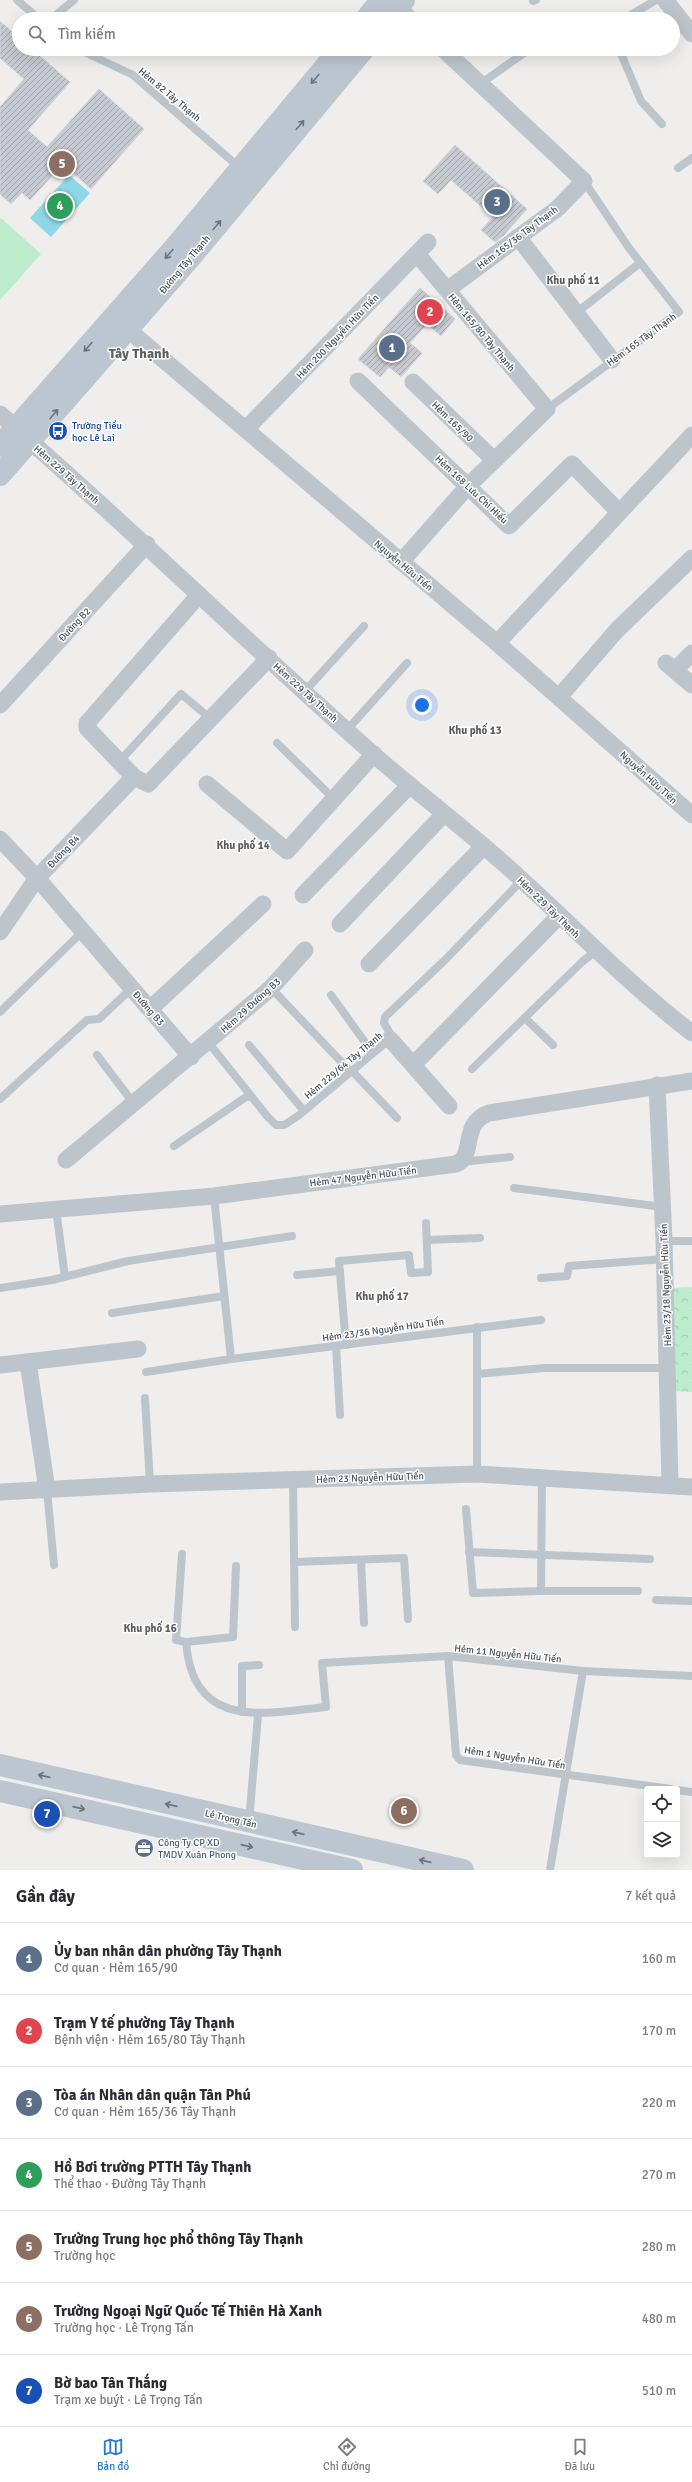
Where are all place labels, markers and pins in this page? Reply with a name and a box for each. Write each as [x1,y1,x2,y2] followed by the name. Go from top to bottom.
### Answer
[49,149,75,179] pin: 5
[484,187,510,217] pin: 3
[47,191,73,221] pin: 4
[417,297,443,327] pin: 2
[379,333,405,363] pin: 1
[47,420,69,442] bus stop icon: Trường Tiểu học Lê Lai
[72,420,122,444] place label: Trường Tiểu học Lê Lai
[391,1796,417,1826] pin: 6
[34,1799,60,1829] pin: 7
[133,1837,155,1859] office icon: Công Ty CP XD TMDV Xuân Phong
[158,1837,236,1861] place label: Công Ty CP XD TMDV Xuân Phong

